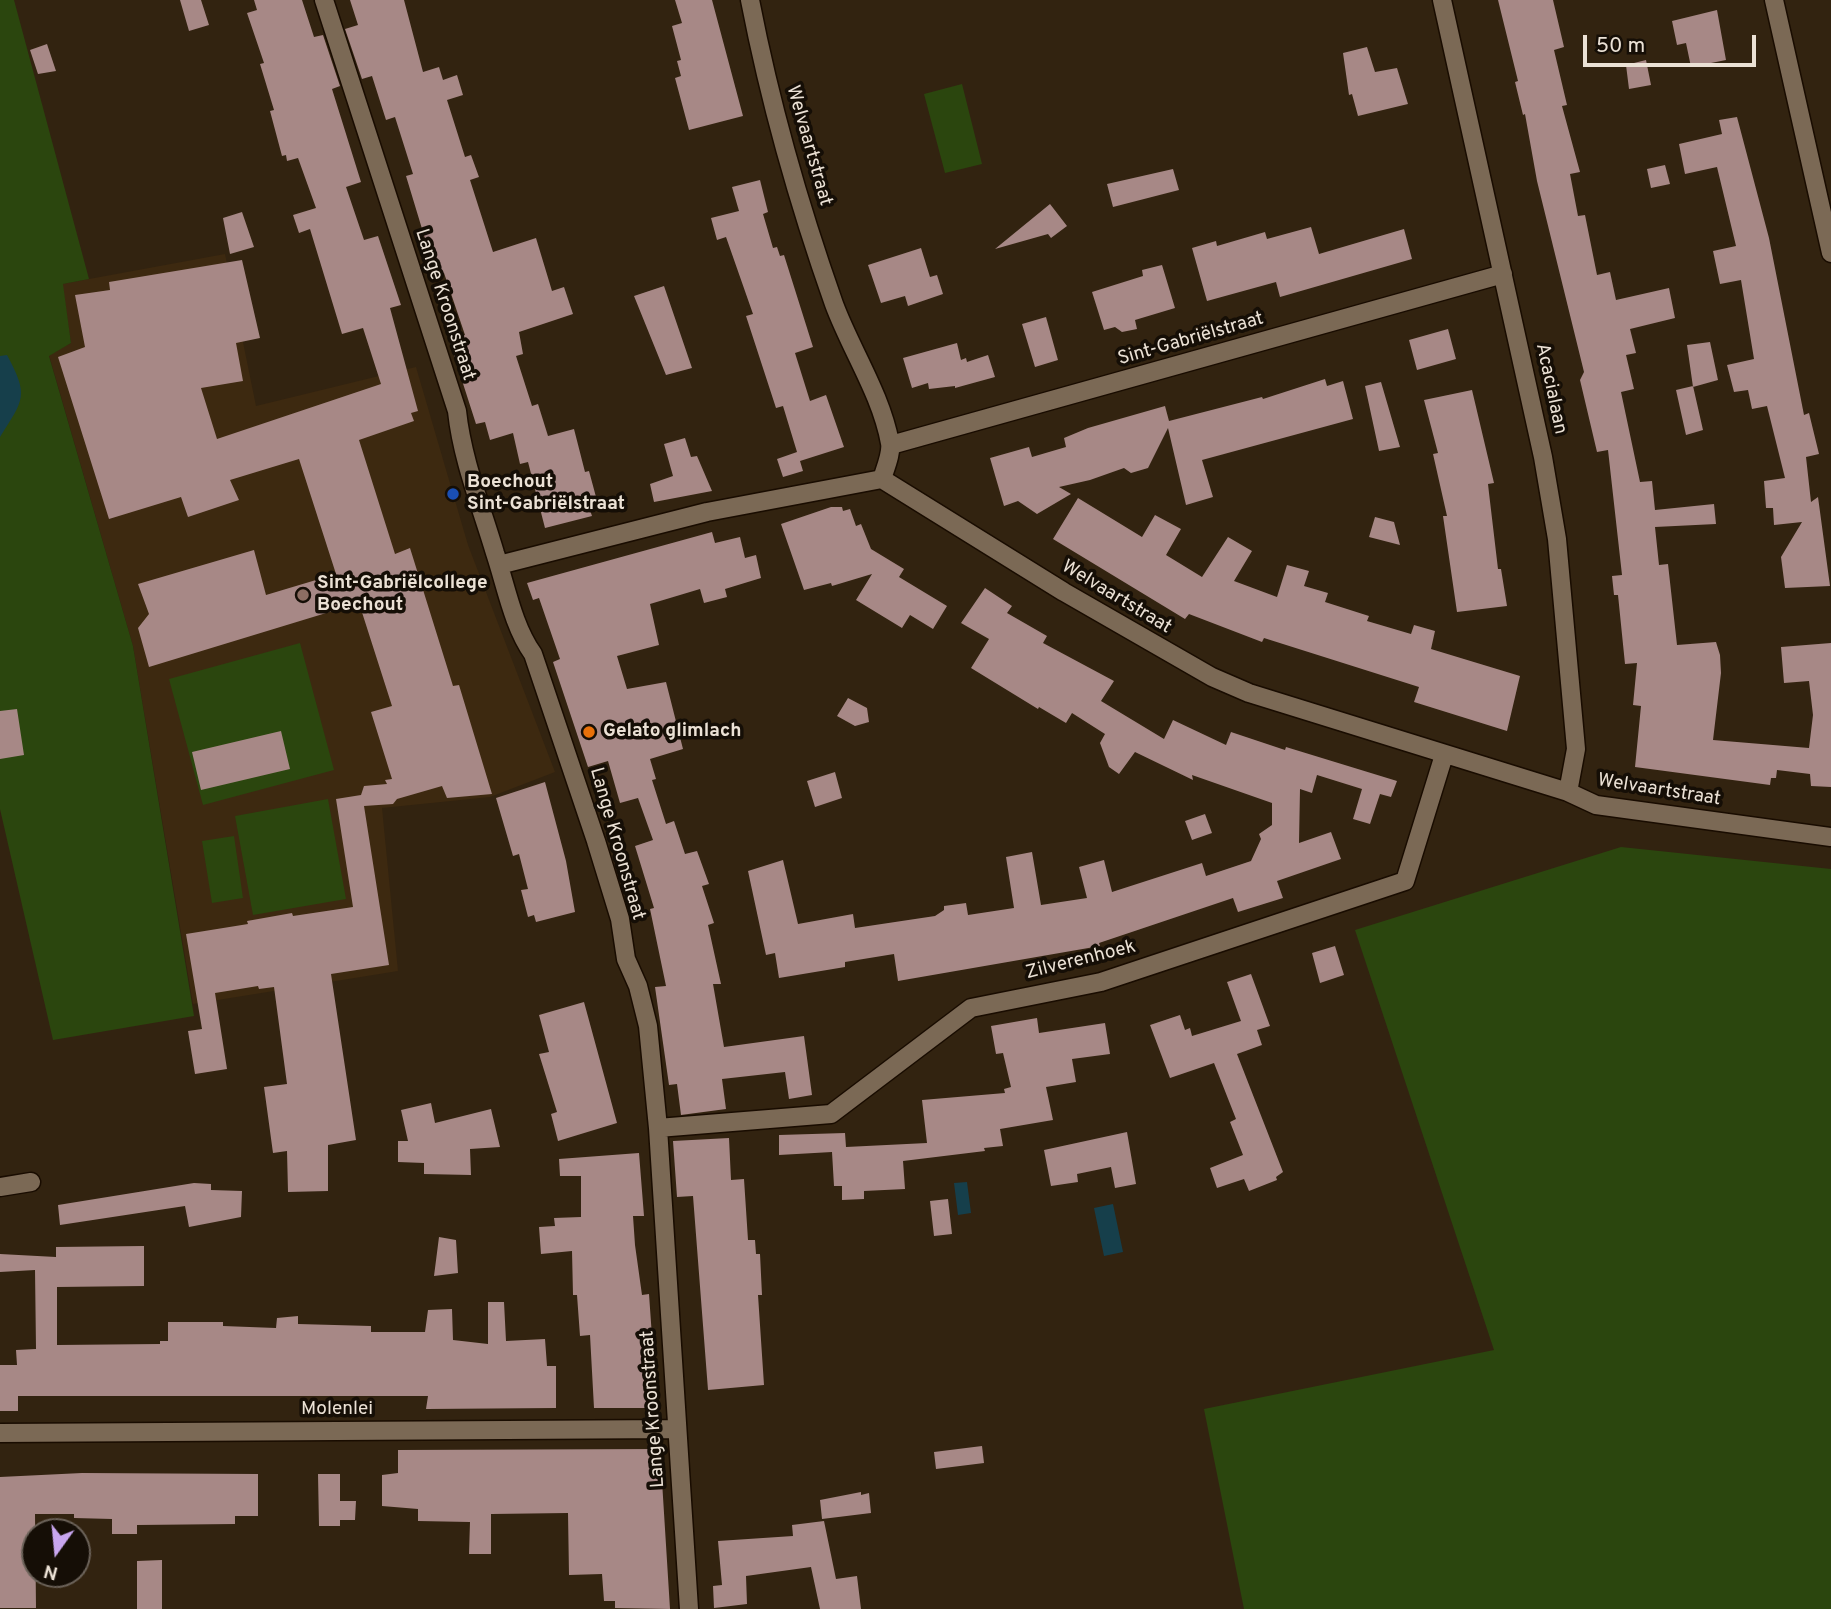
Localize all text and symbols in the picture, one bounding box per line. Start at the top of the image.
scale bar [1586,21,1759,65]
text: 50 m [1596,33,1645,60]
street label: Welvaartstraat [780,83,836,209]
street label: Lange Kroonstraat [409,226,479,384]
street label: Sint-Gabriëlstraat [1115,308,1267,372]
street label: Acacialaan [1529,341,1571,437]
place label: Boechout Sint-Gabriëlstraat [467,472,625,516]
marker: Boechout Sint-Gabriëlstraat [445,486,461,502]
street label: Welvaartstraat [1057,556,1175,640]
place label: Sint-Gabriëlcollege Boechout [317,573,487,617]
marker: Sint-Gabriëlcollege Boechout [295,587,311,603]
place label: Gelato glimlach [603,721,741,743]
marker: Gelato glimlach [581,724,597,740]
street label: Lange Kroonstraat [583,765,649,923]
street label: Welvaartstraat [1596,770,1722,812]
street label: Zilverenhoek [1024,936,1138,986]
street label: Lange Kroonstraat [637,1329,671,1489]
street label: Molenlei [301,1399,373,1421]
north arrow [21,1518,91,1588]
text: N [41,1558,61,1585]

